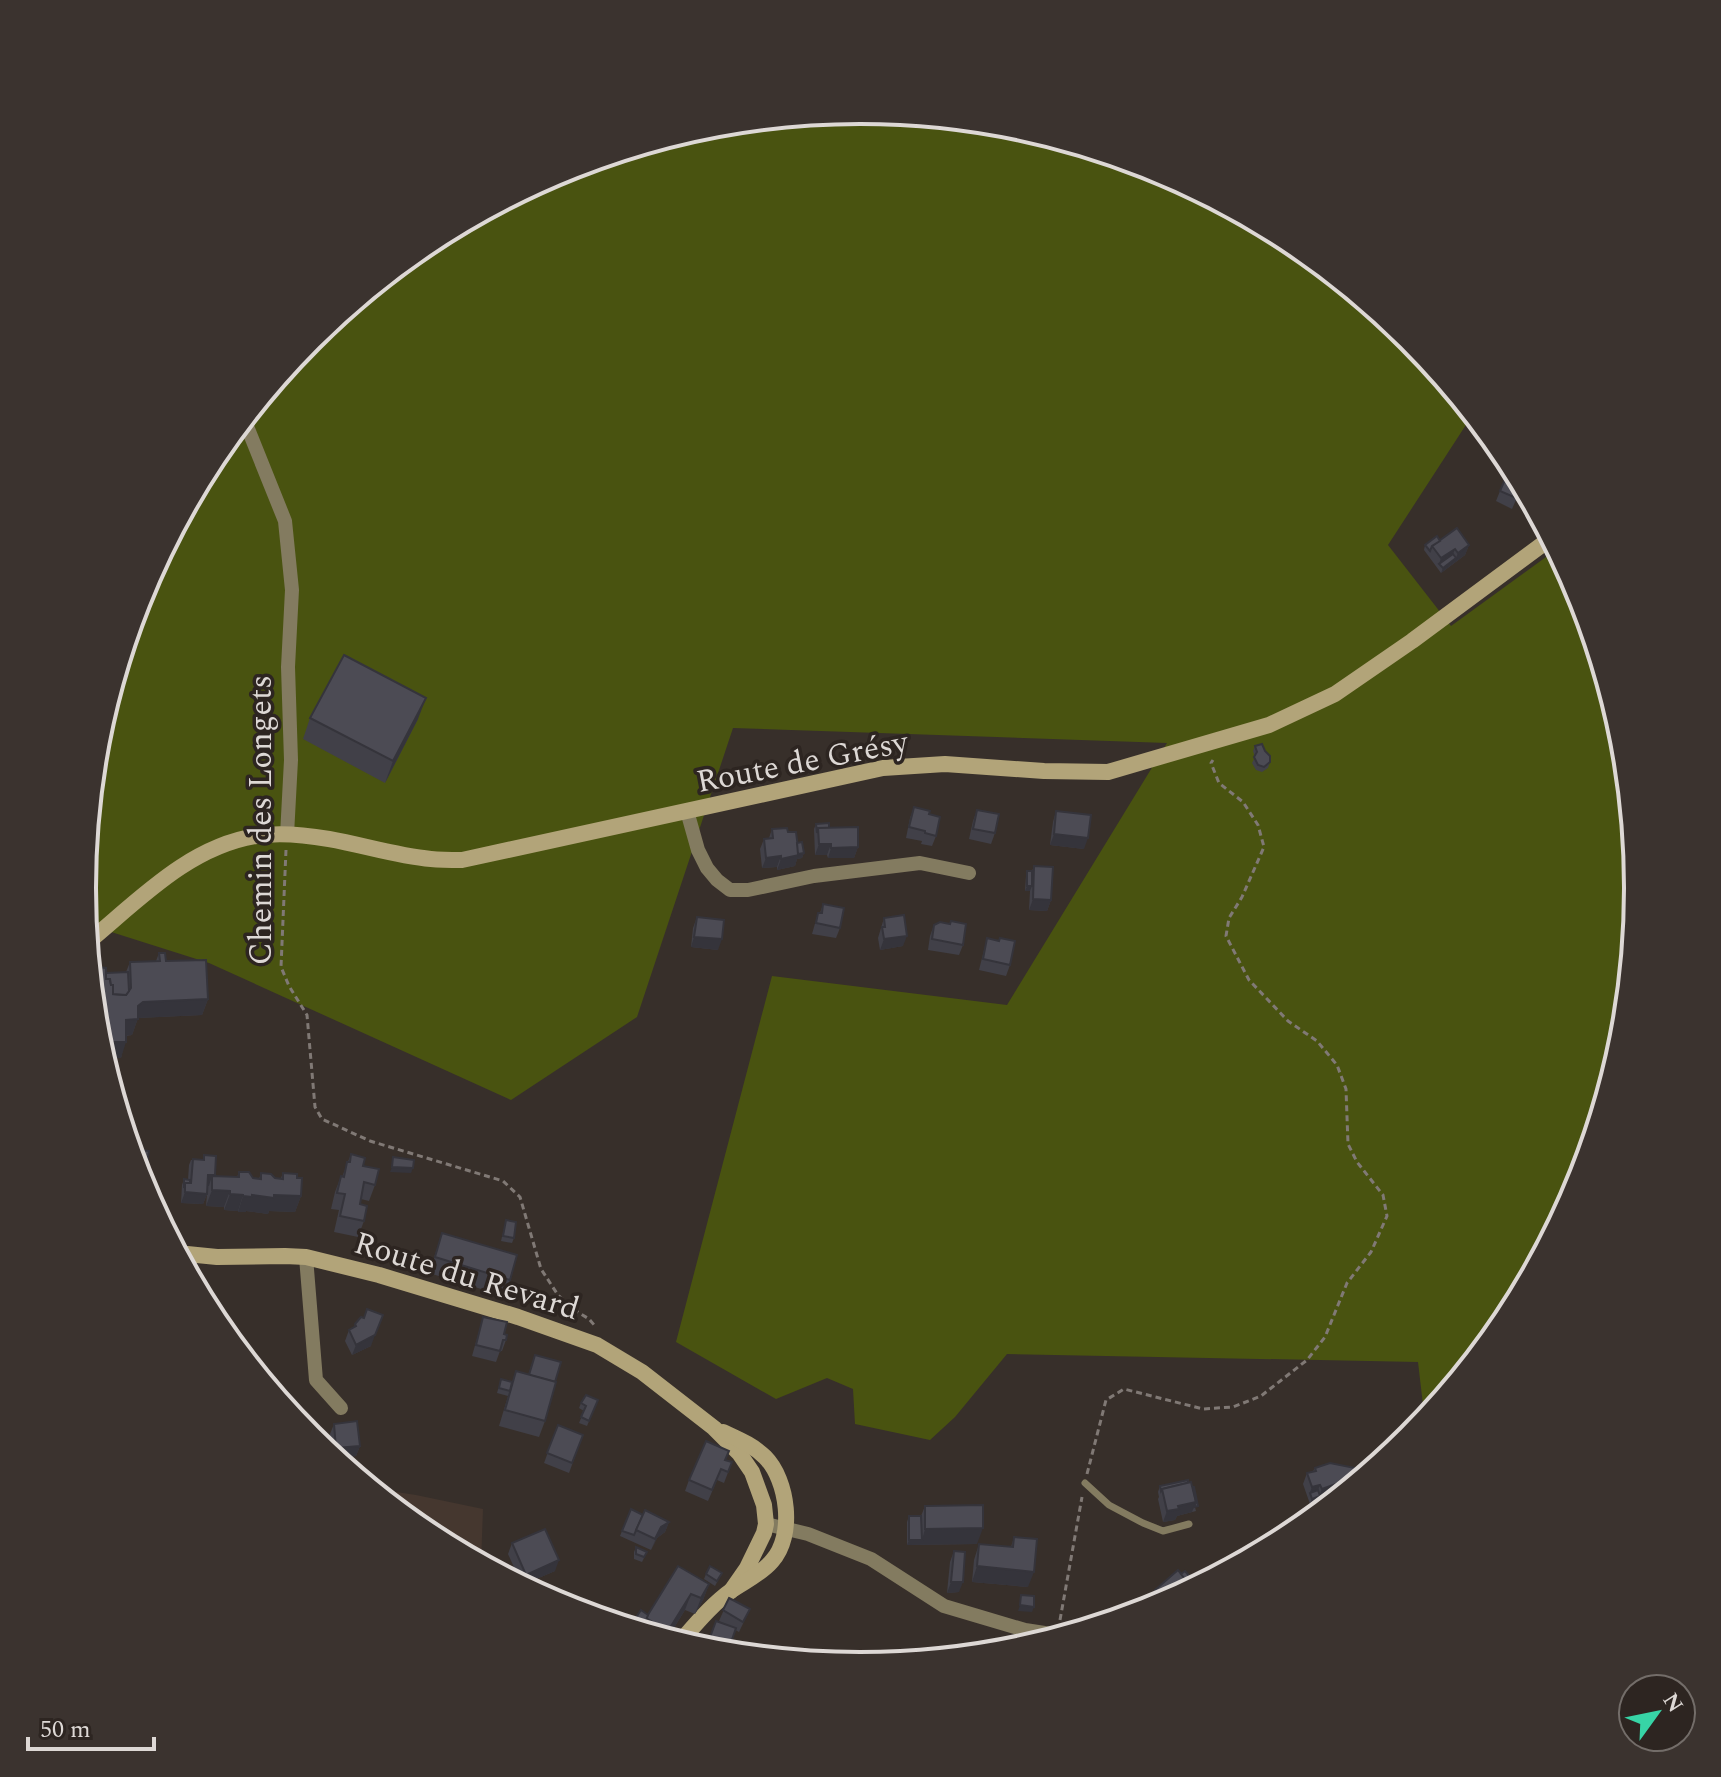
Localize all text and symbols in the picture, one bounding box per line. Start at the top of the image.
street label: Chemin des Longets [237,675,286,965]
street label: Route de Grésy [692,718,914,807]
street label: Route du Revard [348,1219,585,1334]
north arrow [1617,1673,1697,1753]
text: N [1654,1686,1691,1719]
scale bar [28,1701,154,1751]
text: 50 m [40,1712,91,1748]

